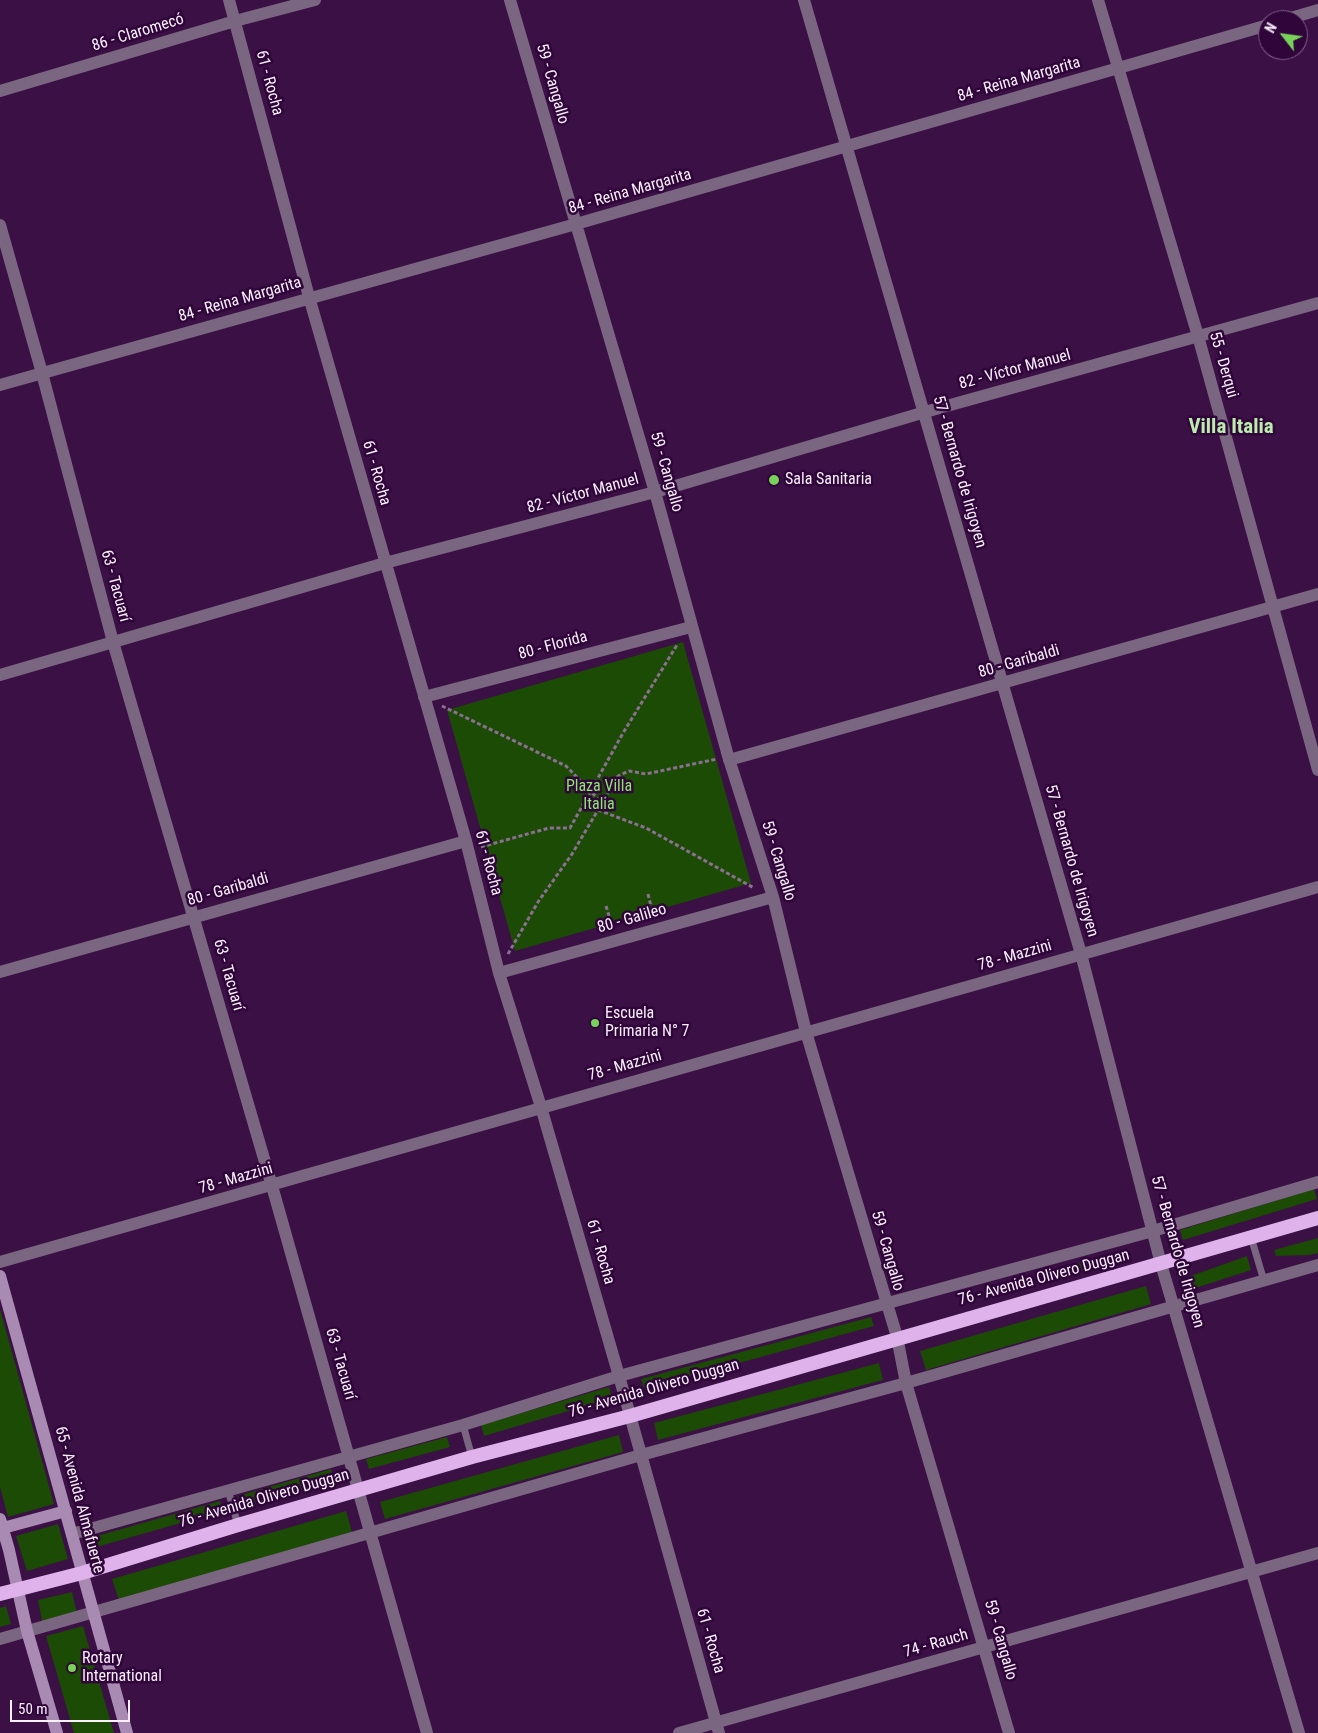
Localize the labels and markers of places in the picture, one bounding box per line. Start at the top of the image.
place label: Sala Sanitaria [785,470,872,490]
marker: Sala Sanitaria [767,473,781,487]
place label: Escuela Primaria N° 7 [605,1004,689,1042]
marker: Escuela Primaria N° 7 [589,1017,601,1029]
place label: Rotary International [82,1649,162,1687]
marker: Rotary International [66,1662,78,1674]

